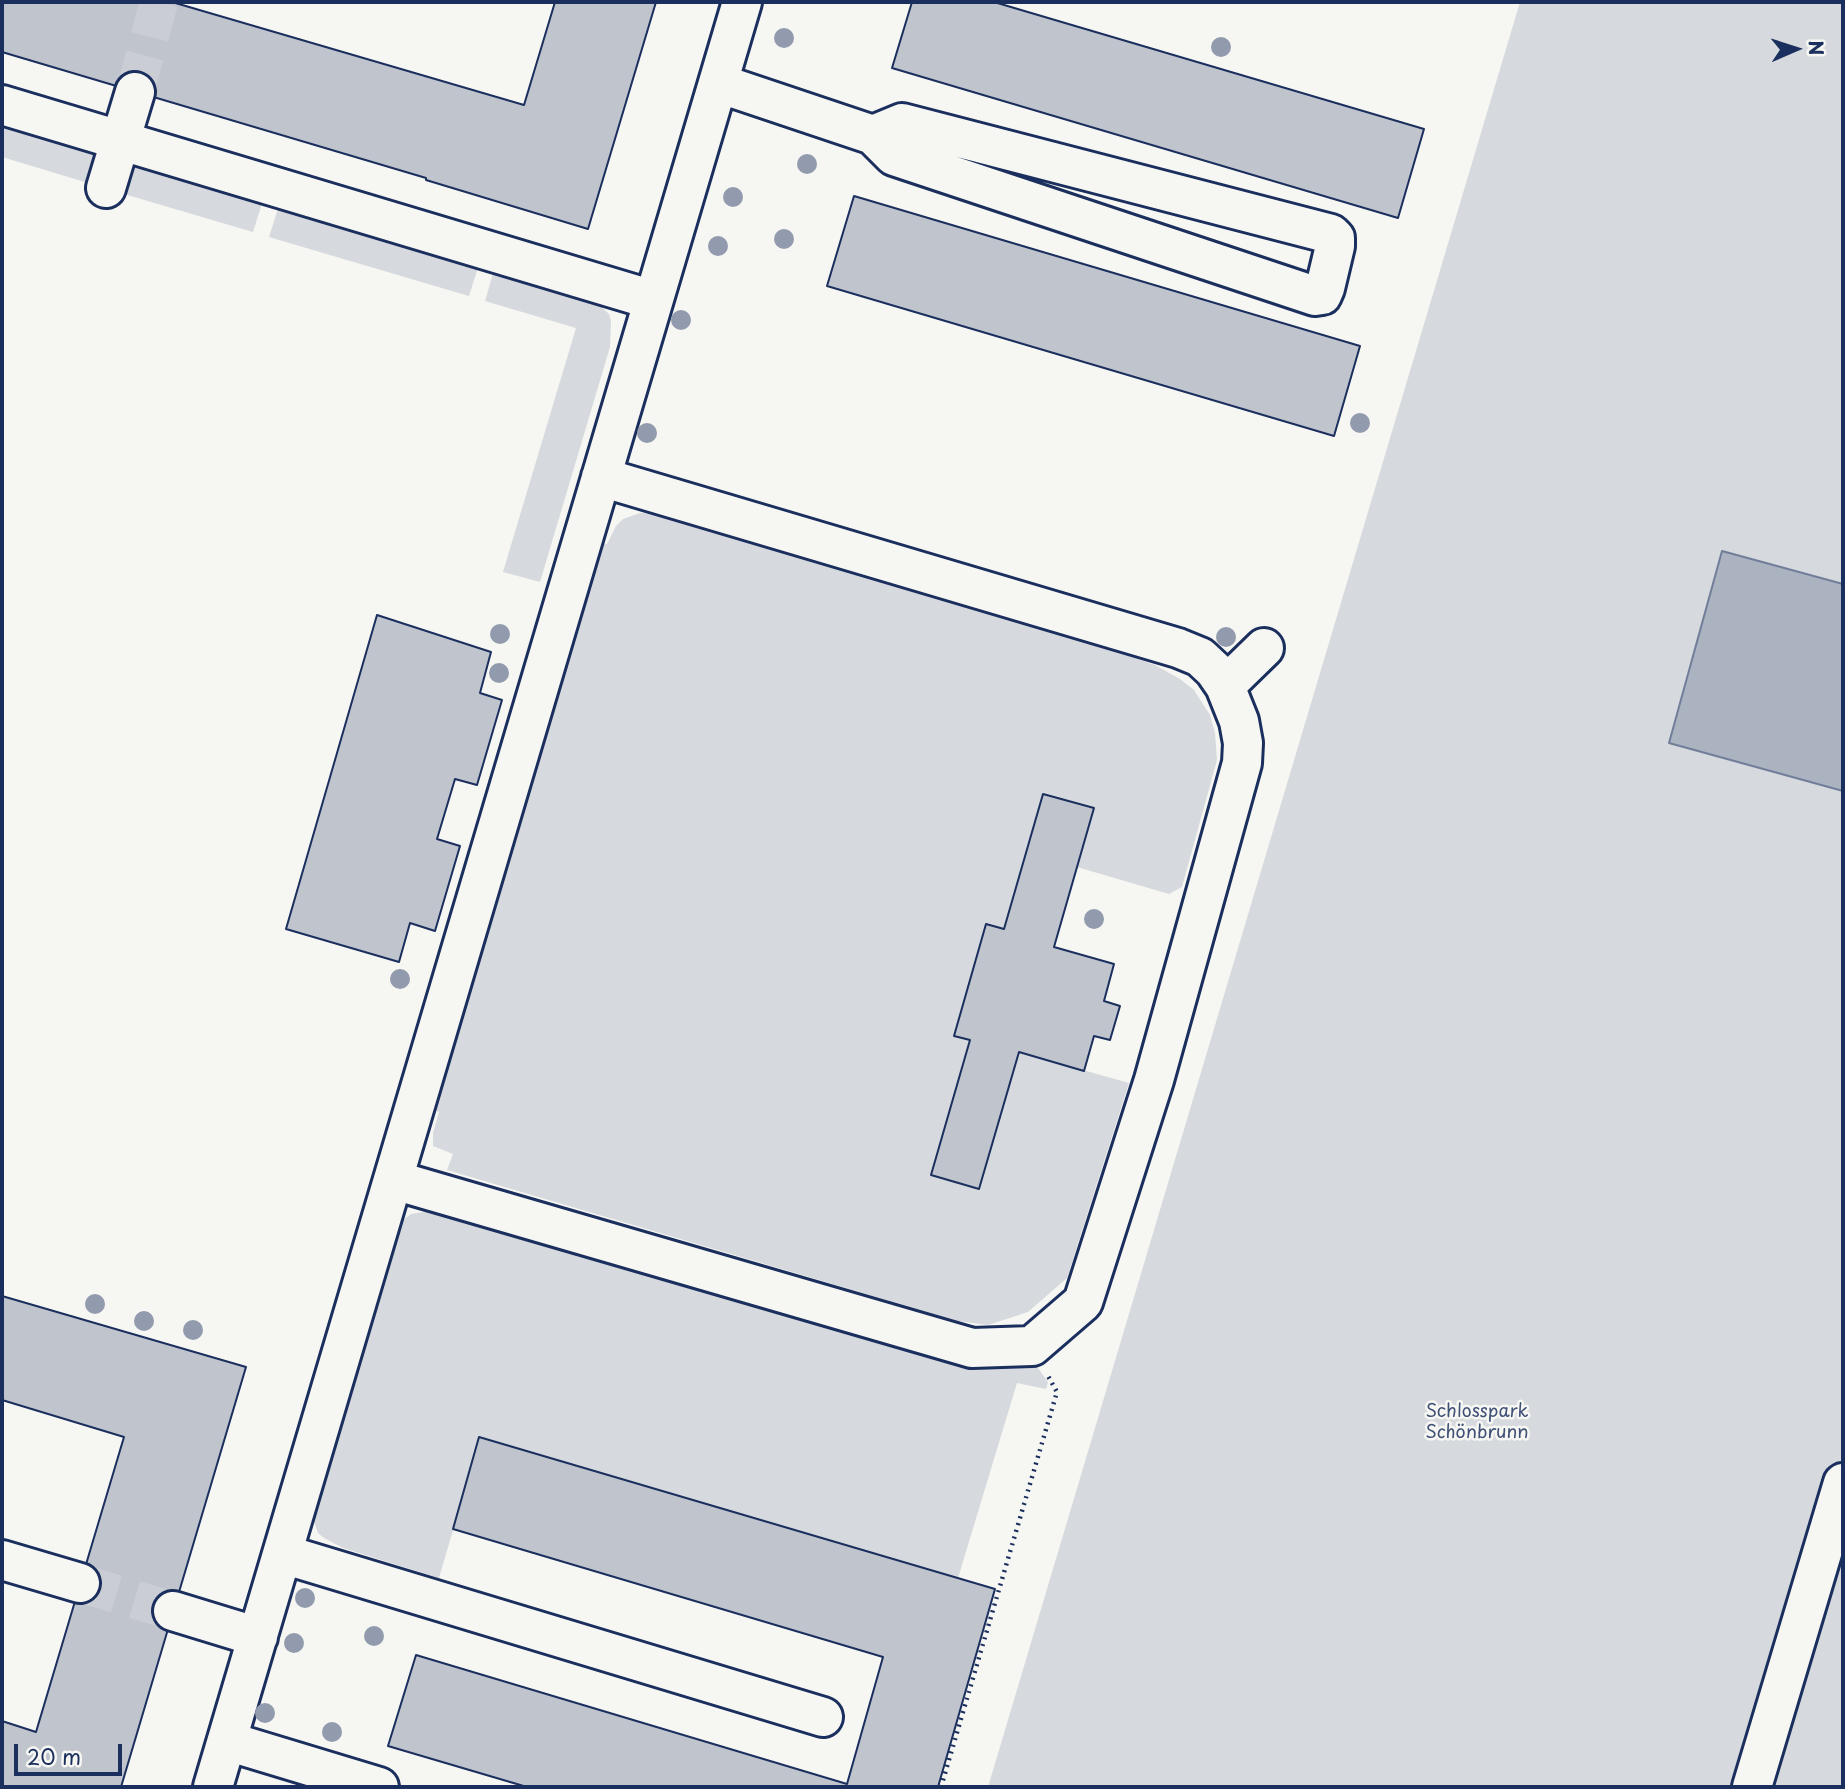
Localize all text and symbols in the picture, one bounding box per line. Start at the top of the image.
north arrow [1761,14,1831,84]
text: N [1803,40,1831,56]
park label: Schlosspark Schönbrunn [1425,1401,1529,1444]
scale bar [18,1730,126,1774]
text: 20 m [27,1740,81,1772]

